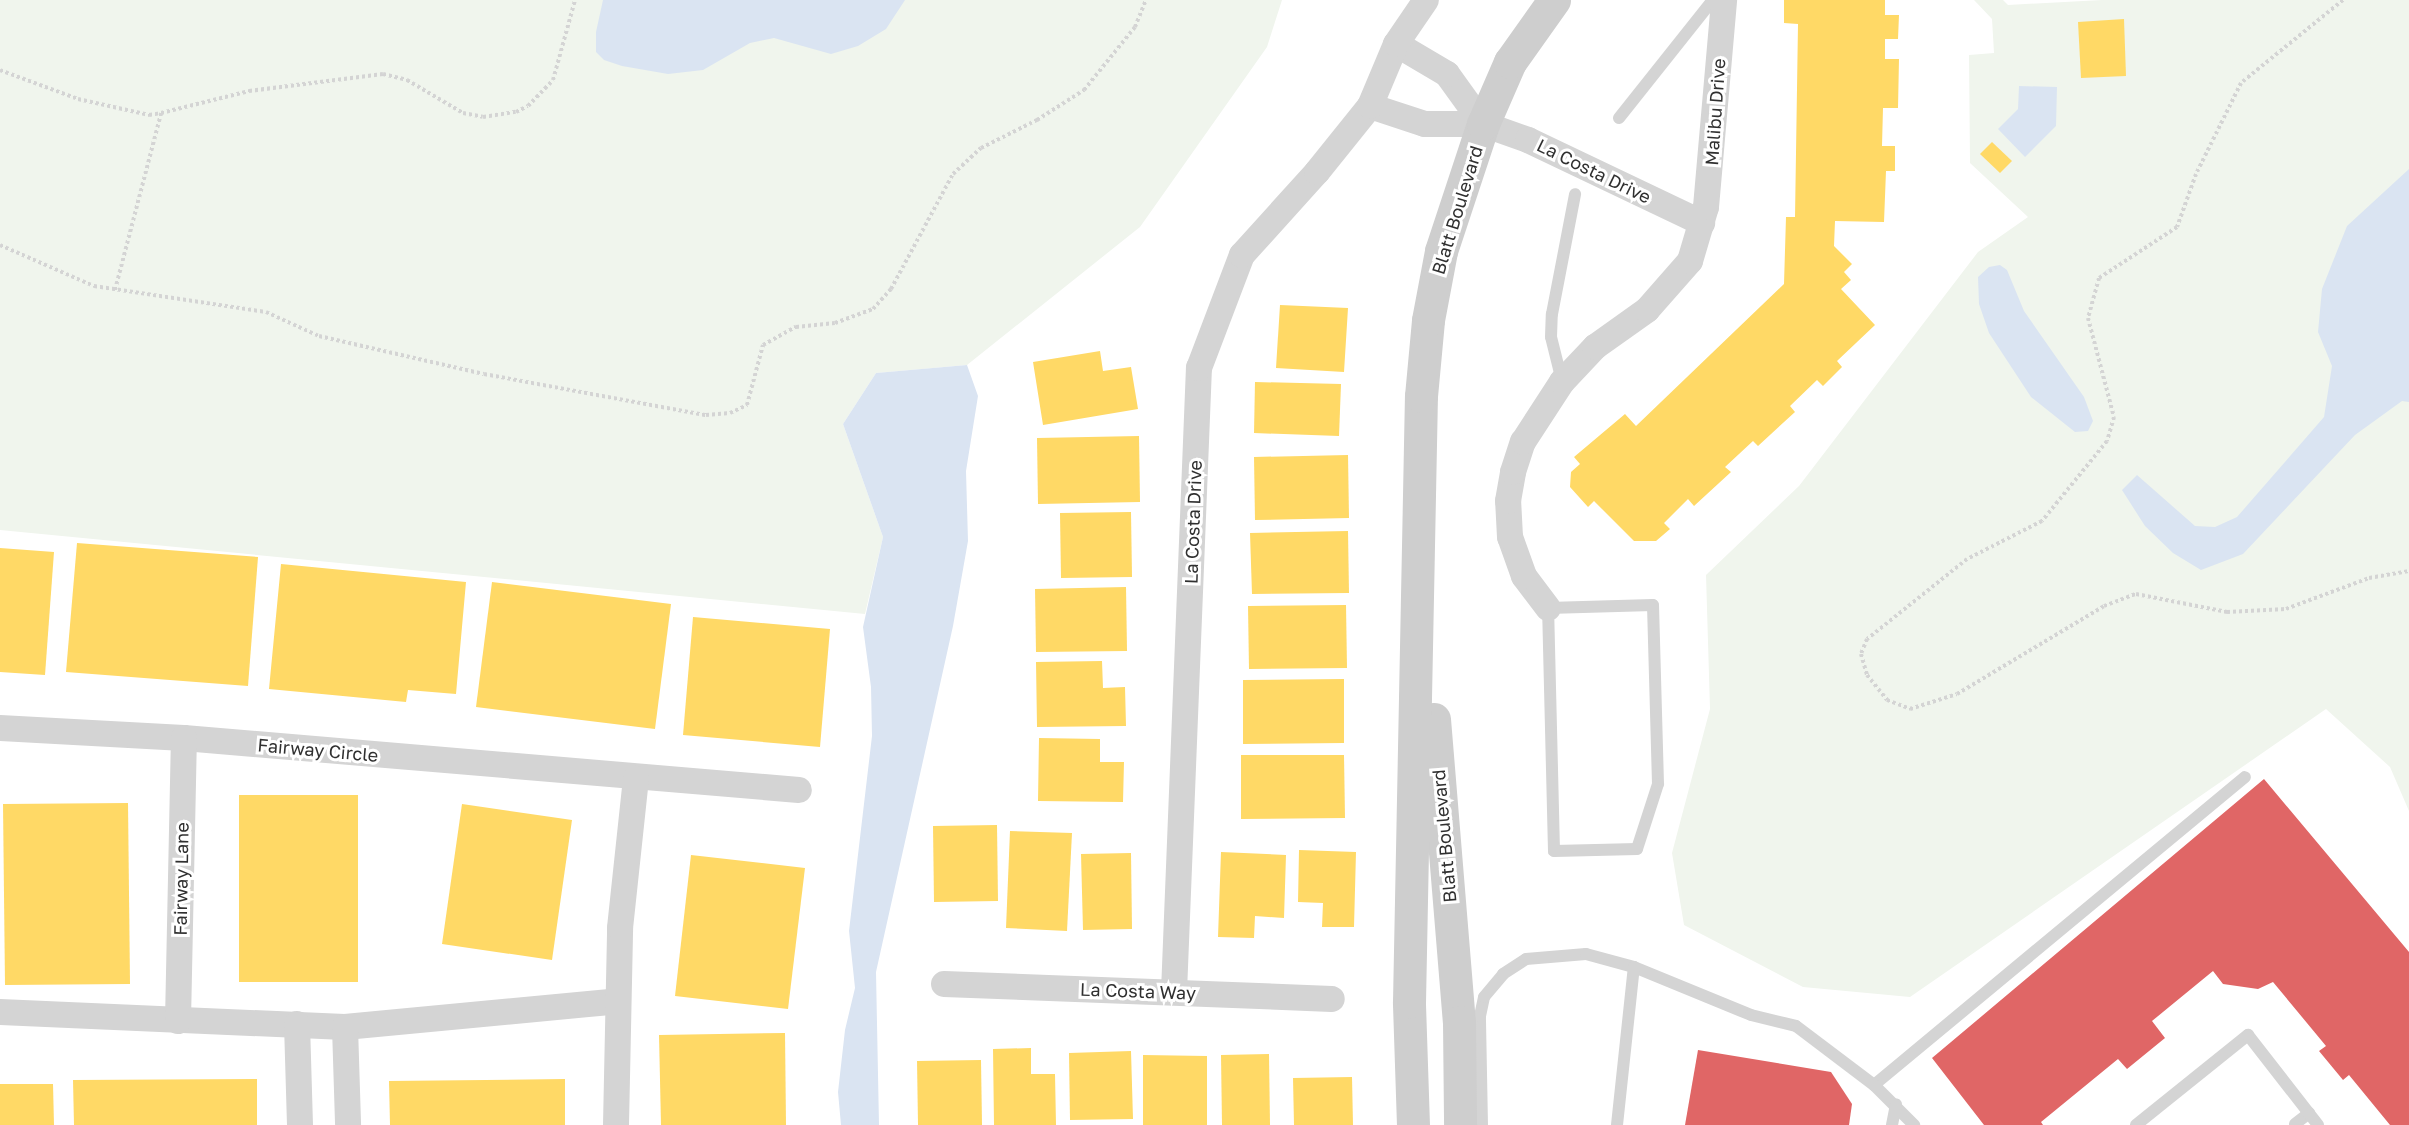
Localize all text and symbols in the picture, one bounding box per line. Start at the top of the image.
street label: Malibu Drive [1700,58,1730,166]
street label: La Costa Drive [1533,134,1655,208]
street label: Blatt Boulevard [1427,143,1487,277]
street label: La Costa Drive [1180,460,1206,584]
street label: Fairway Circle [257,734,379,766]
street label: Blatt Boulevard [1427,769,1461,903]
street label: Fairway Lane [169,822,193,936]
street label: La Costa Way [1080,978,1196,1004]

